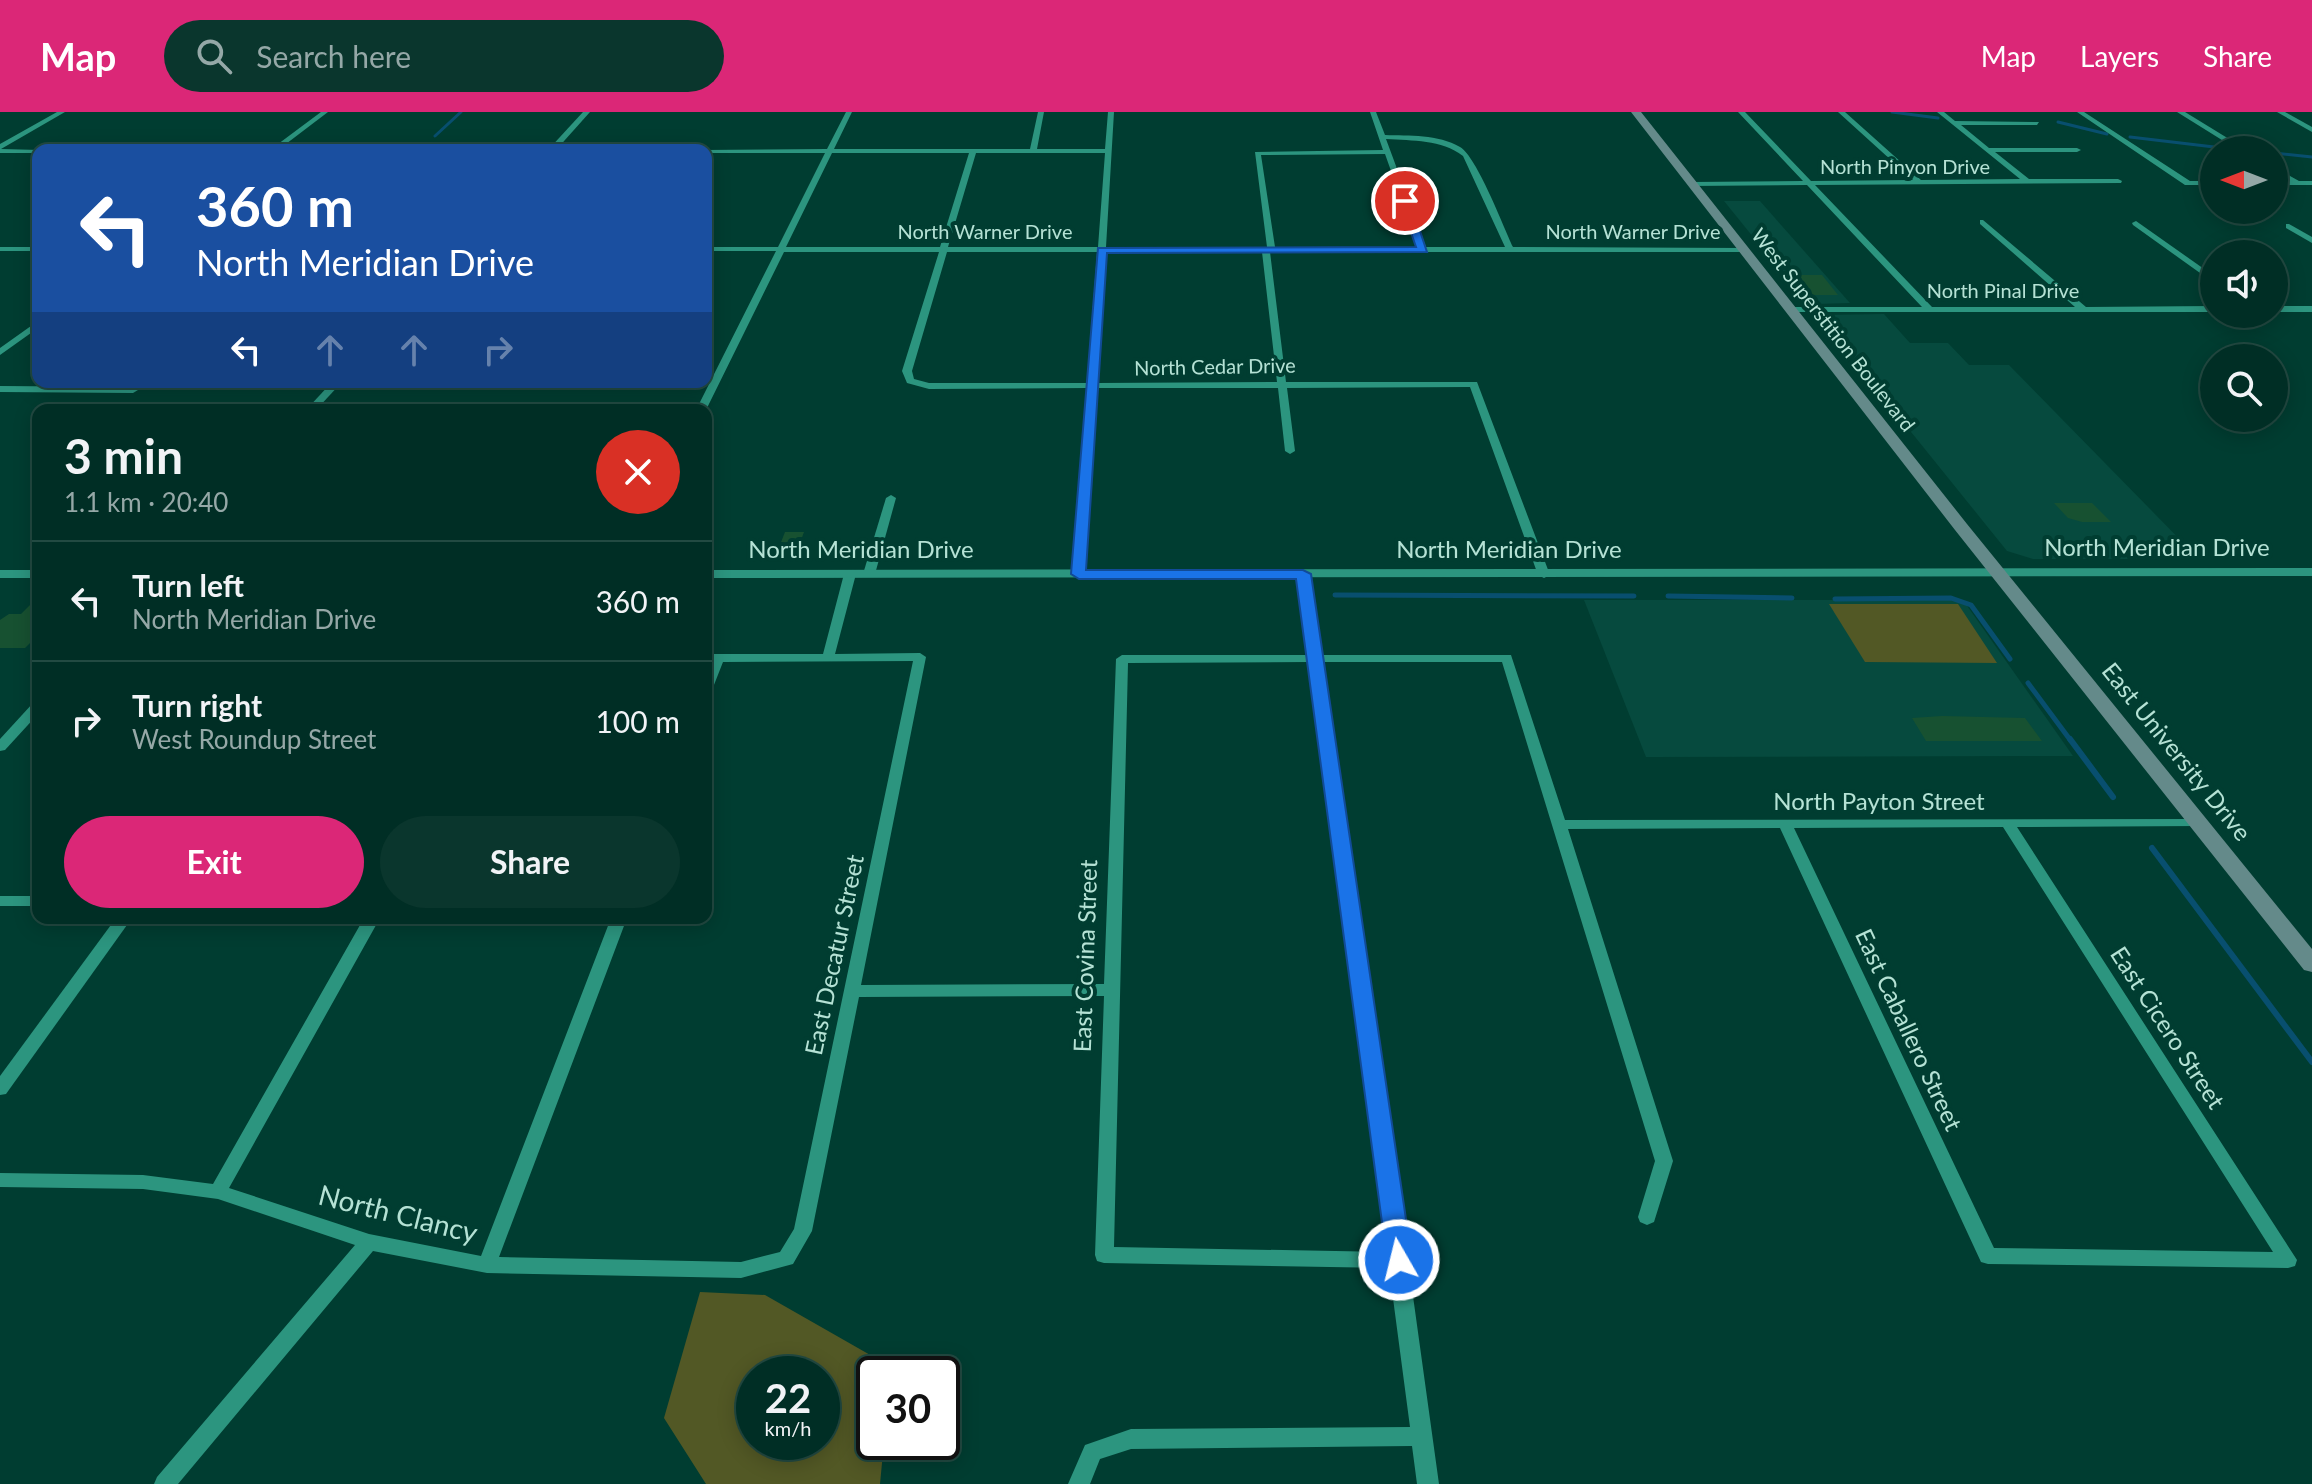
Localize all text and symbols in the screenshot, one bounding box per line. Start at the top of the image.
search box [164,20,724,92]
text: Map [40,33,116,79]
icon: search [192,34,236,78]
text: Search here [256,38,411,74]
text: Map [1981,39,2036,73]
text: Layers [2080,39,2159,73]
text: Share [2203,39,2272,73]
north arrow [2200,136,2288,224]
map controls [2200,136,2288,432]
street label: North Pinyon Drive [1820,154,1990,178]
pin [1371,167,1439,235]
text: 360 m [196,172,354,239]
icon: left [64,176,168,280]
icon: arrive [1383,179,1427,223]
street label: North Warner Drive [898,219,1072,243]
street label: North Warner Drive [1546,219,1720,243]
street label: West Superstition Boulevard [1747,223,1921,436]
text: North Meridian Drive [196,240,534,284]
button: sound [2200,240,2288,328]
street label: North Pinal Drive [1927,278,2079,302]
icon: left [224,328,268,372]
icon: ahead [308,328,352,372]
icon: ahead [392,328,436,372]
icon: right [476,328,520,372]
button: search [2200,344,2288,432]
street label: North Cedar Drive [1134,353,1296,379]
text: 3 min [64,427,183,484]
button: close [596,430,680,514]
text: 1.1 km · 20:40 [64,486,228,518]
street label: North Meridian Drive [2044,532,2270,561]
street label: North Meridian Drive [748,534,974,563]
street label: North Meridian Drive [1396,534,1622,563]
text: Turn left [132,567,244,603]
icon: left [64,579,108,623]
text: 360 m [595,583,680,619]
text: North Meridian Drive [132,603,376,635]
street label: East University Drive [2097,656,2258,846]
text: Turn right [132,687,262,723]
icon: right [64,699,108,743]
text: 100 m [595,703,680,739]
text: West Roundup Street [132,723,376,755]
street label: North Payton Street [1773,786,1985,815]
button: Exit [64,816,364,908]
button: Share [380,816,680,908]
street label: East Decatur Street [798,851,869,1058]
street label: East Covina Street [1067,859,1102,1053]
street label: East Caballero Street [1850,924,1969,1135]
street label: East Cicero Street [2105,941,2232,1114]
street label: North Clancy [315,1177,482,1249]
position arrow [1357,1218,1441,1302]
speed limit sign: 30 [856,1356,960,1460]
text: 22 [765,1374,811,1422]
text: km/h [765,1416,811,1440]

